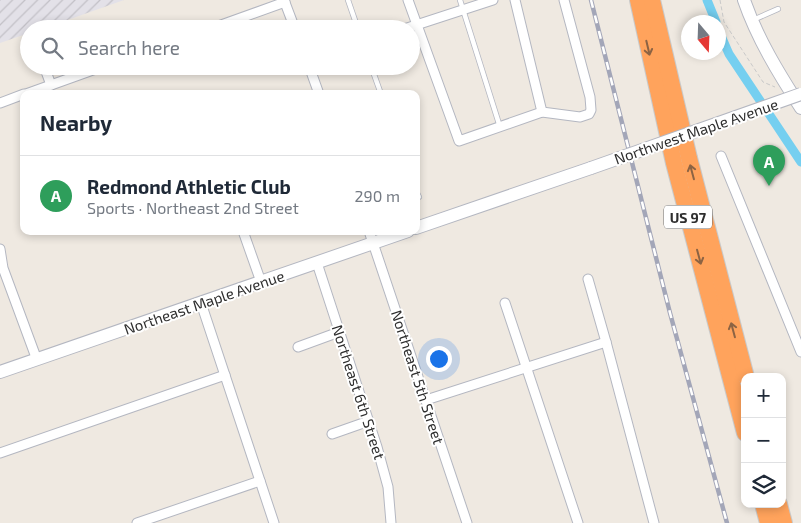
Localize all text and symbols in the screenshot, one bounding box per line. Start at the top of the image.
north arrow [681,15,726,60]
search box [20,20,420,75]
icon: search [38,34,66,62]
text: Search here [78,36,180,59]
one-way arrow [644,39,653,55]
street label: Northwest Maple Avenue [611,94,781,168]
text: Nearby [40,110,112,135]
pin: A [753,145,785,186]
one-way arrow [687,165,696,181]
text: Redmond Athletic Club [87,175,291,198]
text: A [51,186,61,205]
text: 290 m [355,186,400,205]
text: Sports · Northeast 2nd Street [87,198,299,217]
road number: US 97 [664,206,712,228]
one-way arrow [694,248,704,264]
street label: Northeast Maple Avenue [121,266,287,338]
street label: Northeast 5th Street [388,308,448,447]
street label: Northeast 6th Street [329,322,389,462]
one-way arrow [728,322,737,338]
your location [426,346,452,372]
map controls [741,373,786,508]
button: + [741,373,786,418]
button: − [741,418,786,463]
button: layers [741,463,786,508]

